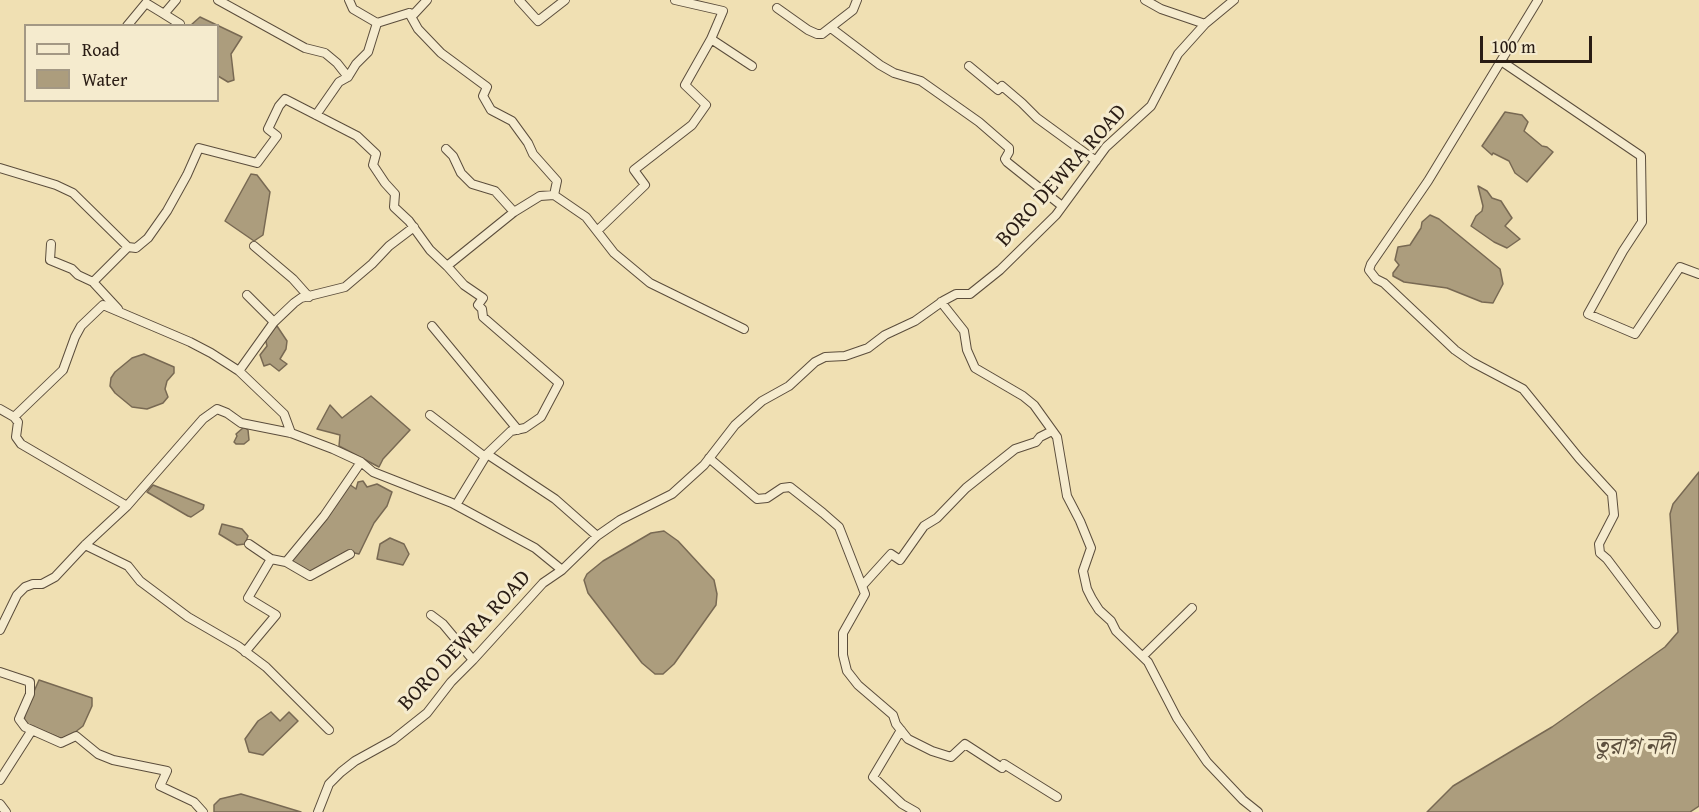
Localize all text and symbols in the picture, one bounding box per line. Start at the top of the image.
legend [24,24,219,102]
scale bar [1483,24,1596,62]
text: 100 m [1491,33,1536,60]
text: Road [82,36,120,63]
text: Water [82,66,127,93]
street label: BORO DEWRA ROAD [991,99,1133,253]
street label: BORO DEWRA ROAD [393,565,537,717]
water label: তুরাগ নদী [1594,734,1674,762]

